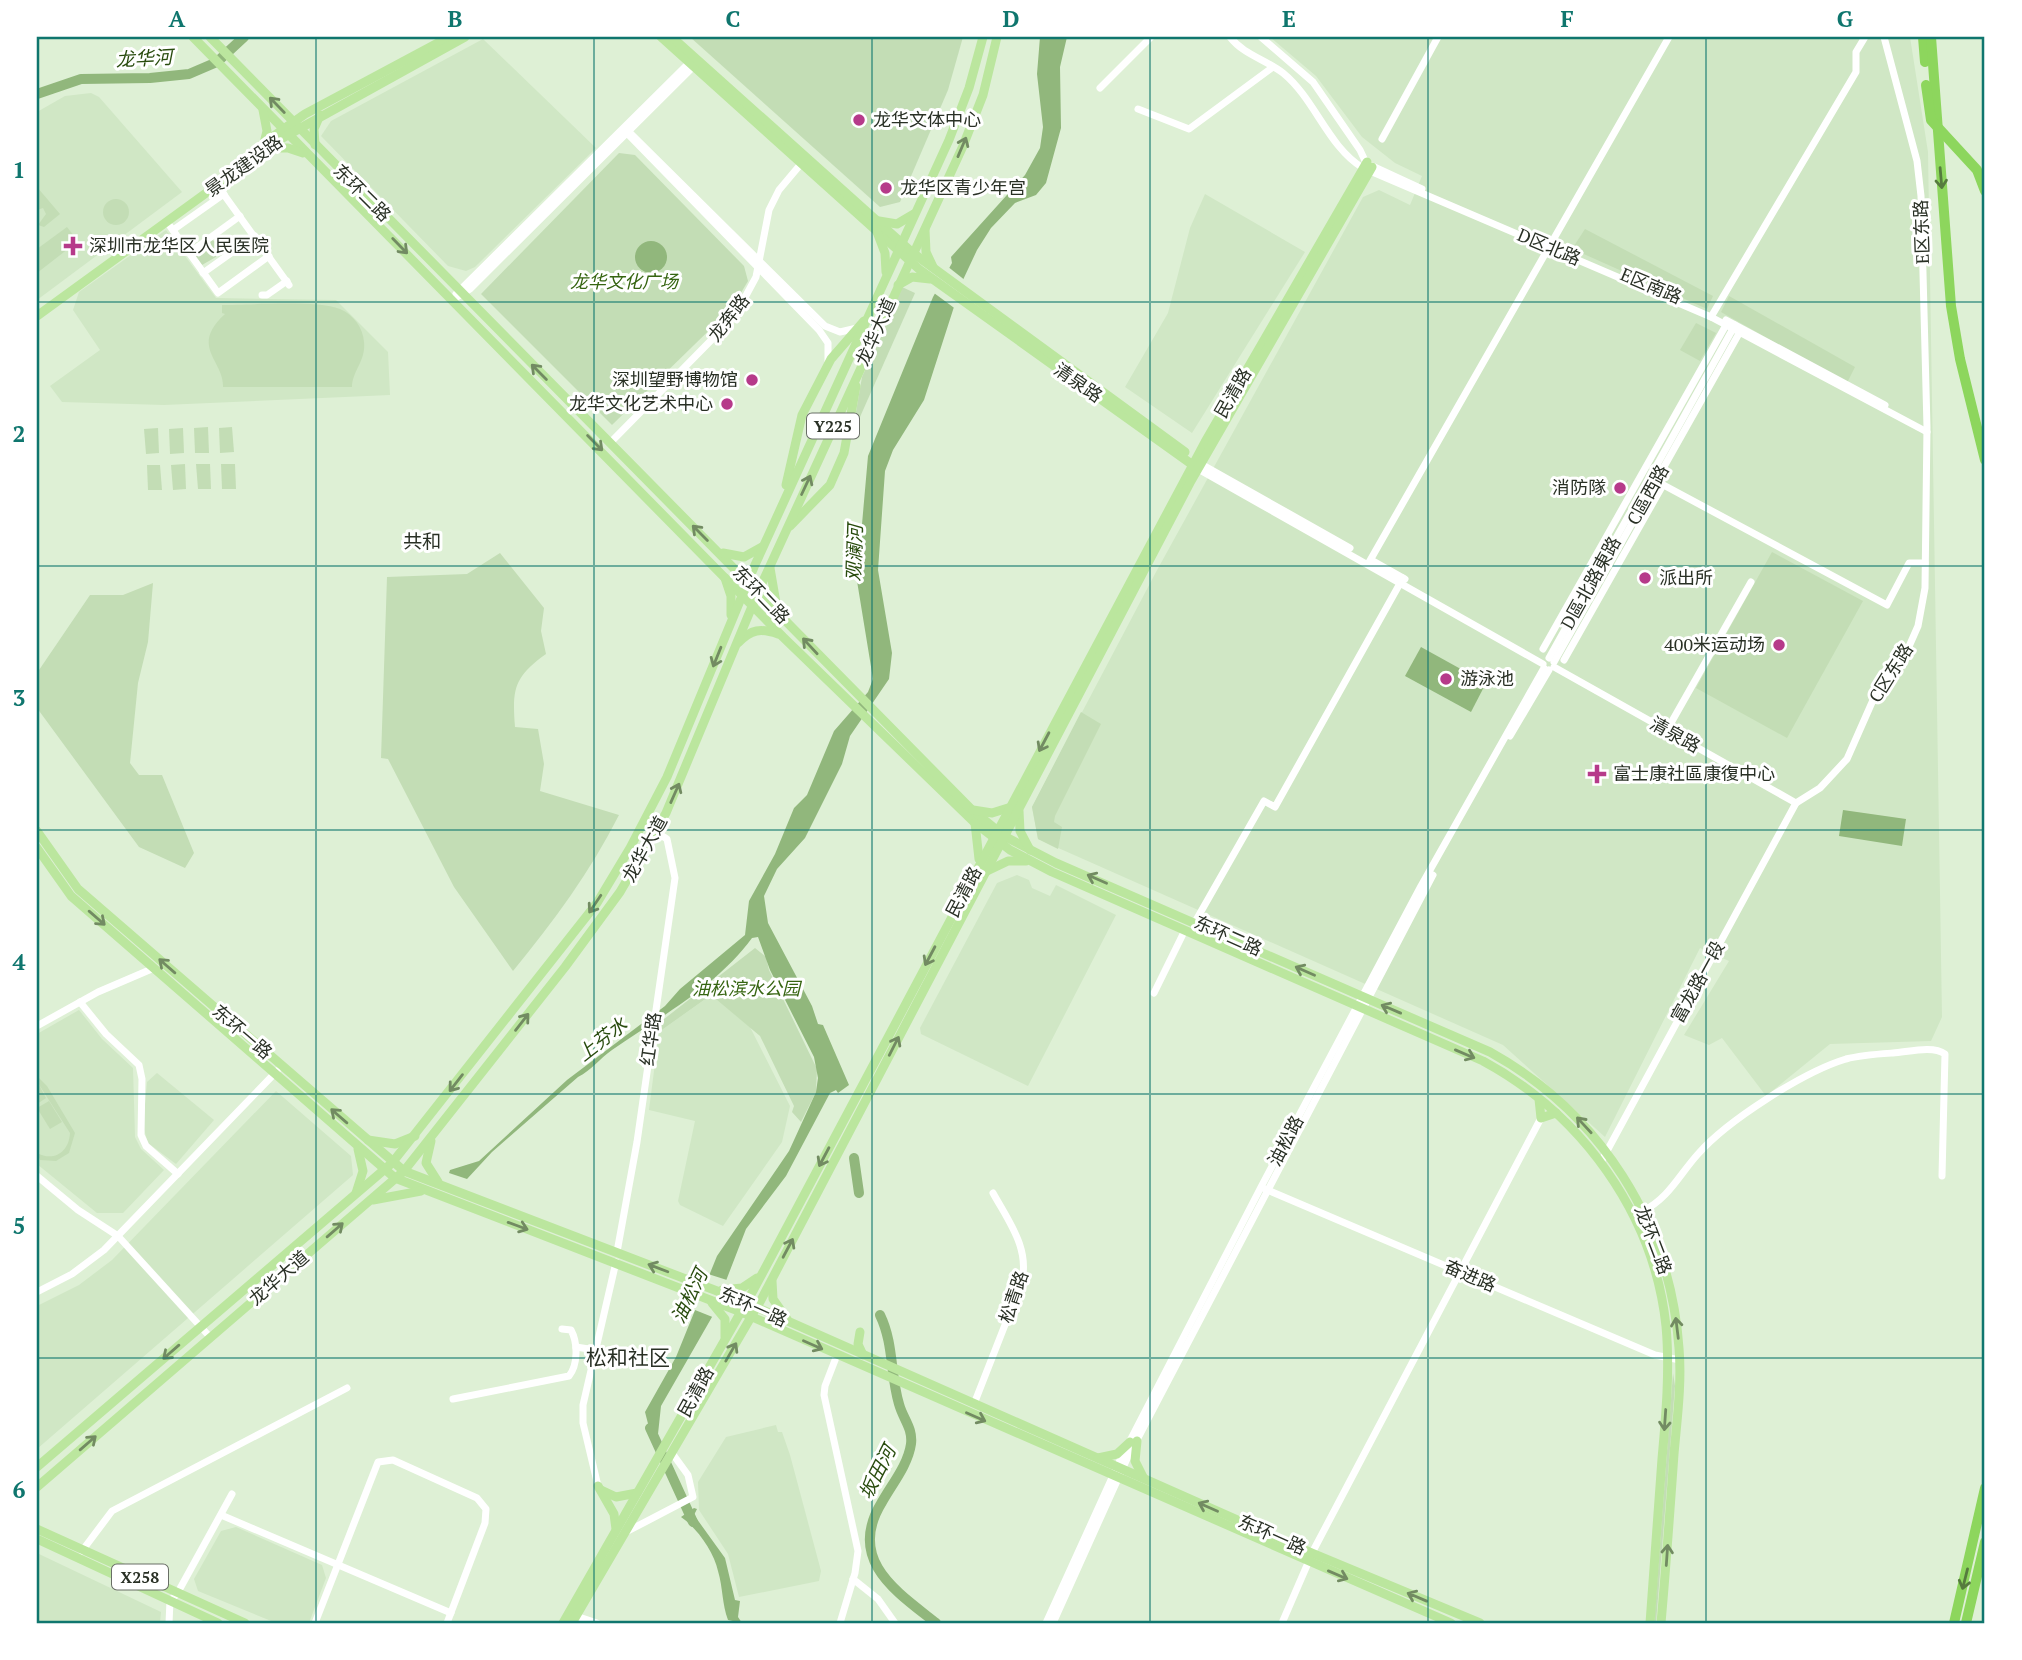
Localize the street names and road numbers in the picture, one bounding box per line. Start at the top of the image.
street label: 景龙建设路 [200,129,287,201]
street label: 东环二路 [329,158,397,226]
street label: E区东路 [1908,199,1934,265]
street label: D区北路 [1514,222,1585,270]
street label: E区南路 [1617,261,1686,309]
street label: 龙奔路 [702,289,754,346]
street label: 龙华大道 [849,294,901,369]
street label: 清泉路 [1050,357,1108,407]
street label: 民清路 [1208,363,1256,422]
road number: Y225 [807,414,859,438]
street label: C區西路 [1621,460,1674,529]
street label: D區北路東路 [1555,532,1626,633]
street label: 东环二路 [728,560,795,629]
street label: C区东路 [1863,638,1918,707]
street label: 清泉路 [1646,711,1705,758]
street label: 龙华大道 [616,811,672,886]
street label: 民清路 [940,862,986,921]
street label: 东环二路 [1191,909,1266,961]
street label: 富龙路一段 [1665,936,1729,1027]
street label: 东环一路 [208,999,278,1064]
street label: 红华路 [634,1010,666,1067]
street label: 油松路 [1262,1111,1308,1170]
street label: 龙环二路 [1630,1202,1678,1278]
street label: 龙华大道 [243,1245,313,1310]
street label: 奋进路 [1441,1253,1500,1297]
street label: 松青路 [993,1267,1033,1326]
street label: 东环一路 [716,1280,791,1332]
street label: 民清路 [672,1362,719,1421]
street label: 东环一路 [1235,1508,1310,1560]
road number: X258 [112,1564,168,1590]

